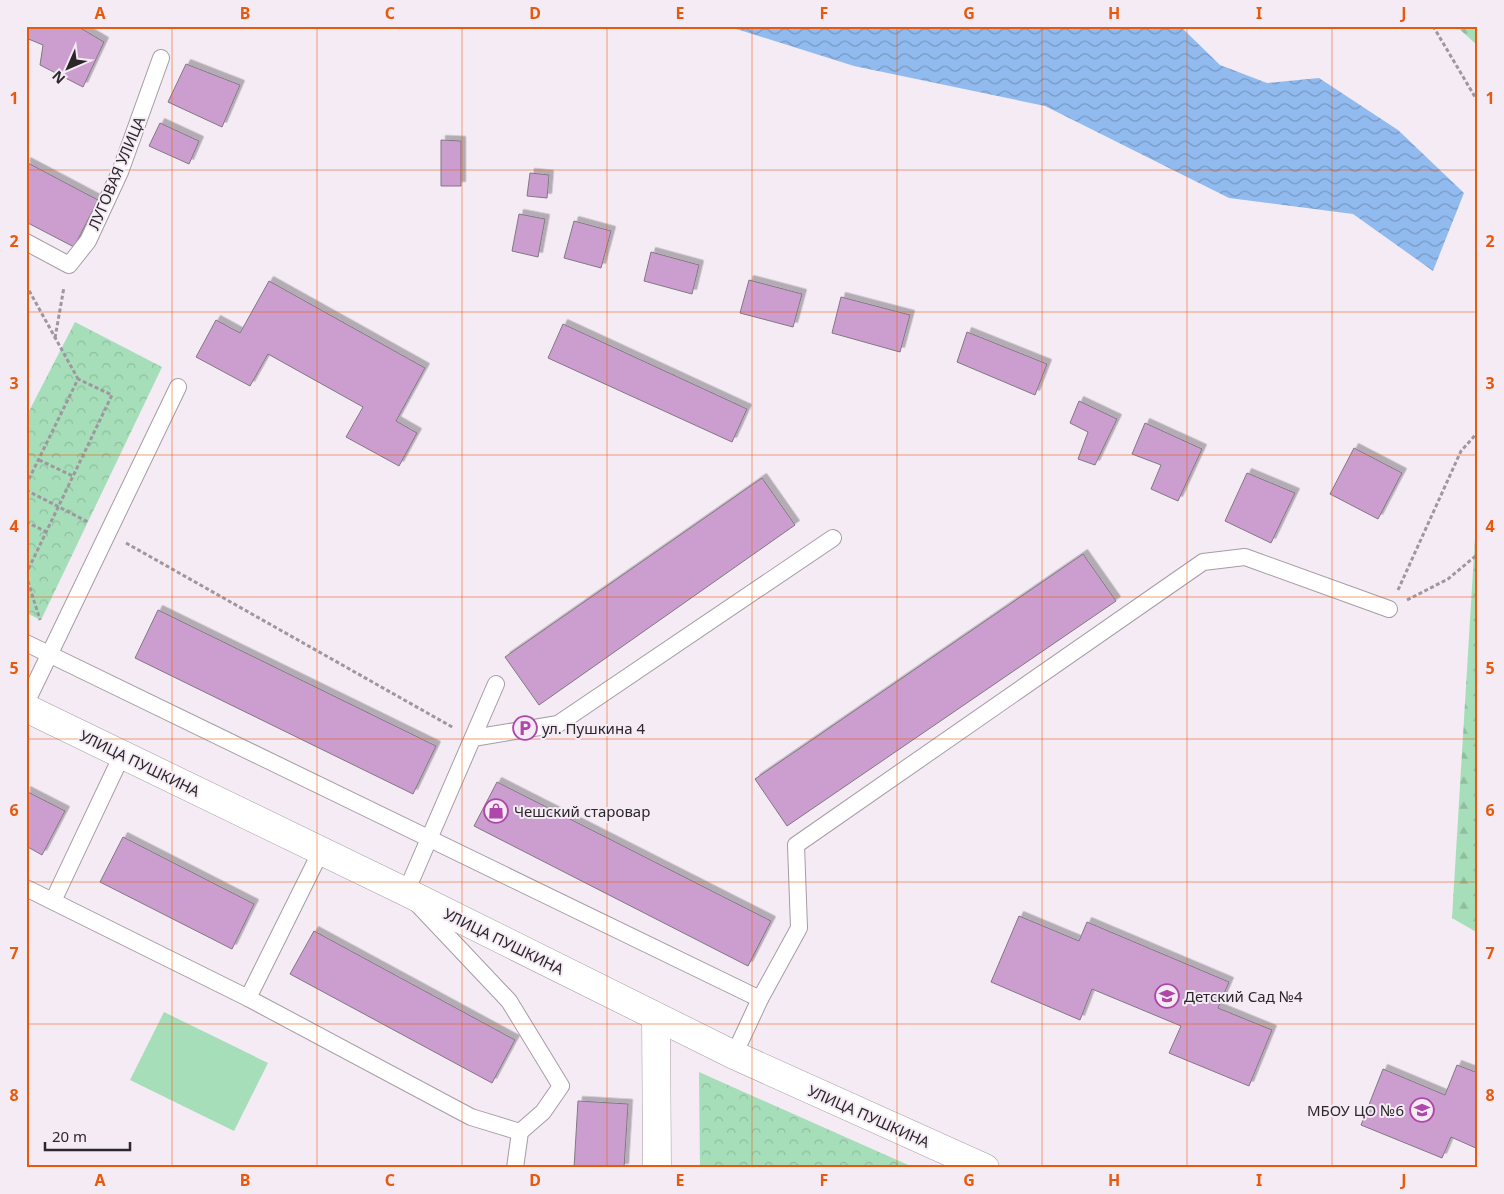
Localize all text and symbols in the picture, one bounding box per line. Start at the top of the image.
text: A [94,2,106,24]
text: B [240,2,250,24]
text: C [385,2,395,24]
text: D [529,2,541,24]
text: E [676,2,685,24]
text: F [820,2,828,24]
text: G [963,2,975,24]
text: H [1108,2,1120,24]
text: I [1256,2,1262,24]
text: J [1399,2,1407,24]
north arrow [42,42,92,92]
text: N [48,67,69,88]
text: 1 [9,87,19,109]
text: 1 [1485,87,1495,109]
street label: ЛУГОВАЯ УЛИЦА [83,113,149,233]
text: 2 [9,230,19,252]
text: 2 [1485,230,1495,252]
text: 3 [9,372,19,394]
text: 3 [1485,372,1495,394]
text: 4 [9,515,19,537]
text: 4 [1485,515,1495,537]
text: 5 [9,657,19,679]
text: 5 [1485,657,1495,679]
parking icon: ул. Пушкина 4 [512,715,538,741]
place label: ул. Пушкина 4 [542,718,645,738]
street label: УЛИЦА ПУШКИНА [77,725,204,801]
shop icon: Чешский старовар [483,798,509,824]
text: 6 [9,799,19,821]
text: 6 [1485,799,1495,821]
place label: Чешский старовар [514,801,650,821]
street label: УЛИЦА ПУШКИНА [441,903,568,979]
text: 7 [9,942,19,964]
text: 7 [1485,942,1495,964]
school or university icon: Детский Сад №4 [1154,983,1180,1009]
place label: Детский Сад №4 [1184,986,1303,1006]
street label: УЛИЦА ПУШКИНА [805,1080,934,1152]
text: 8 [9,1084,19,1106]
text: 8 [1485,1084,1495,1106]
school or university icon: МБОУ ЦО №6 [1409,1097,1435,1123]
place label: МБОУ ЦО №6 [1307,1100,1404,1120]
scale bar [45,1119,130,1151]
text: 20 m [52,1126,87,1146]
text: A [94,1169,106,1191]
text: B [240,1169,250,1191]
text: C [385,1169,395,1191]
text: D [529,1169,541,1191]
text: E [676,1169,685,1191]
text: F [820,1169,828,1191]
text: G [963,1169,975,1191]
text: H [1108,1169,1120,1191]
text: I [1256,1169,1262,1191]
text: J [1399,1169,1407,1191]

